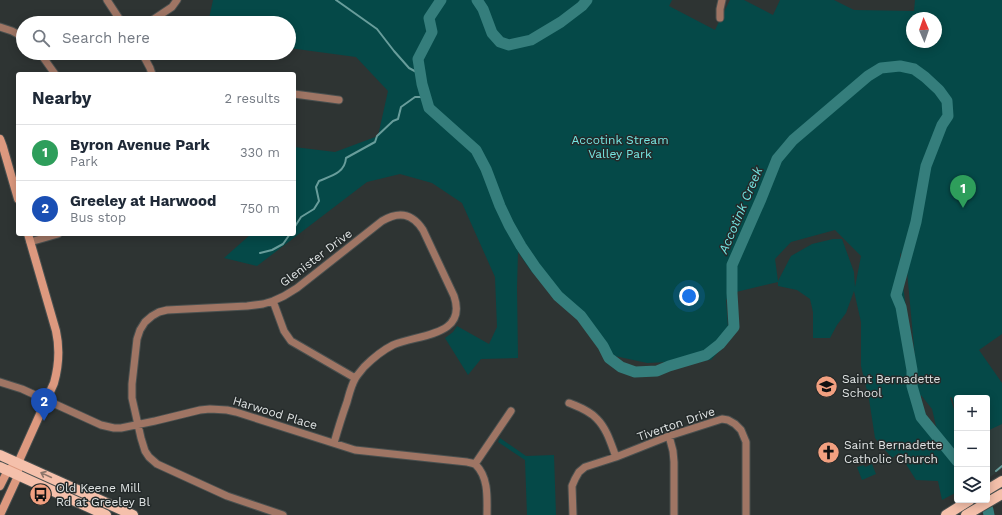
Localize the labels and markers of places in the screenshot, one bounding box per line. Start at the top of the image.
pin: 1 [950,175,976,208]
place label: Saint Bernadette School [842,372,940,400]
school or university icon: Saint Bernadette School [814,373,840,399]
pin: 2 [31,388,57,421]
place label: Saint Bernadette Catholic Church [844,438,942,466]
church icon: Saint Bernadette Catholic Church [816,439,842,465]
place label: Old Keene Mill Rd at Greeley Bl [56,481,150,509]
bus stop icon: Old Keene Mill Rd at Greeley Bl [27,482,53,508]

